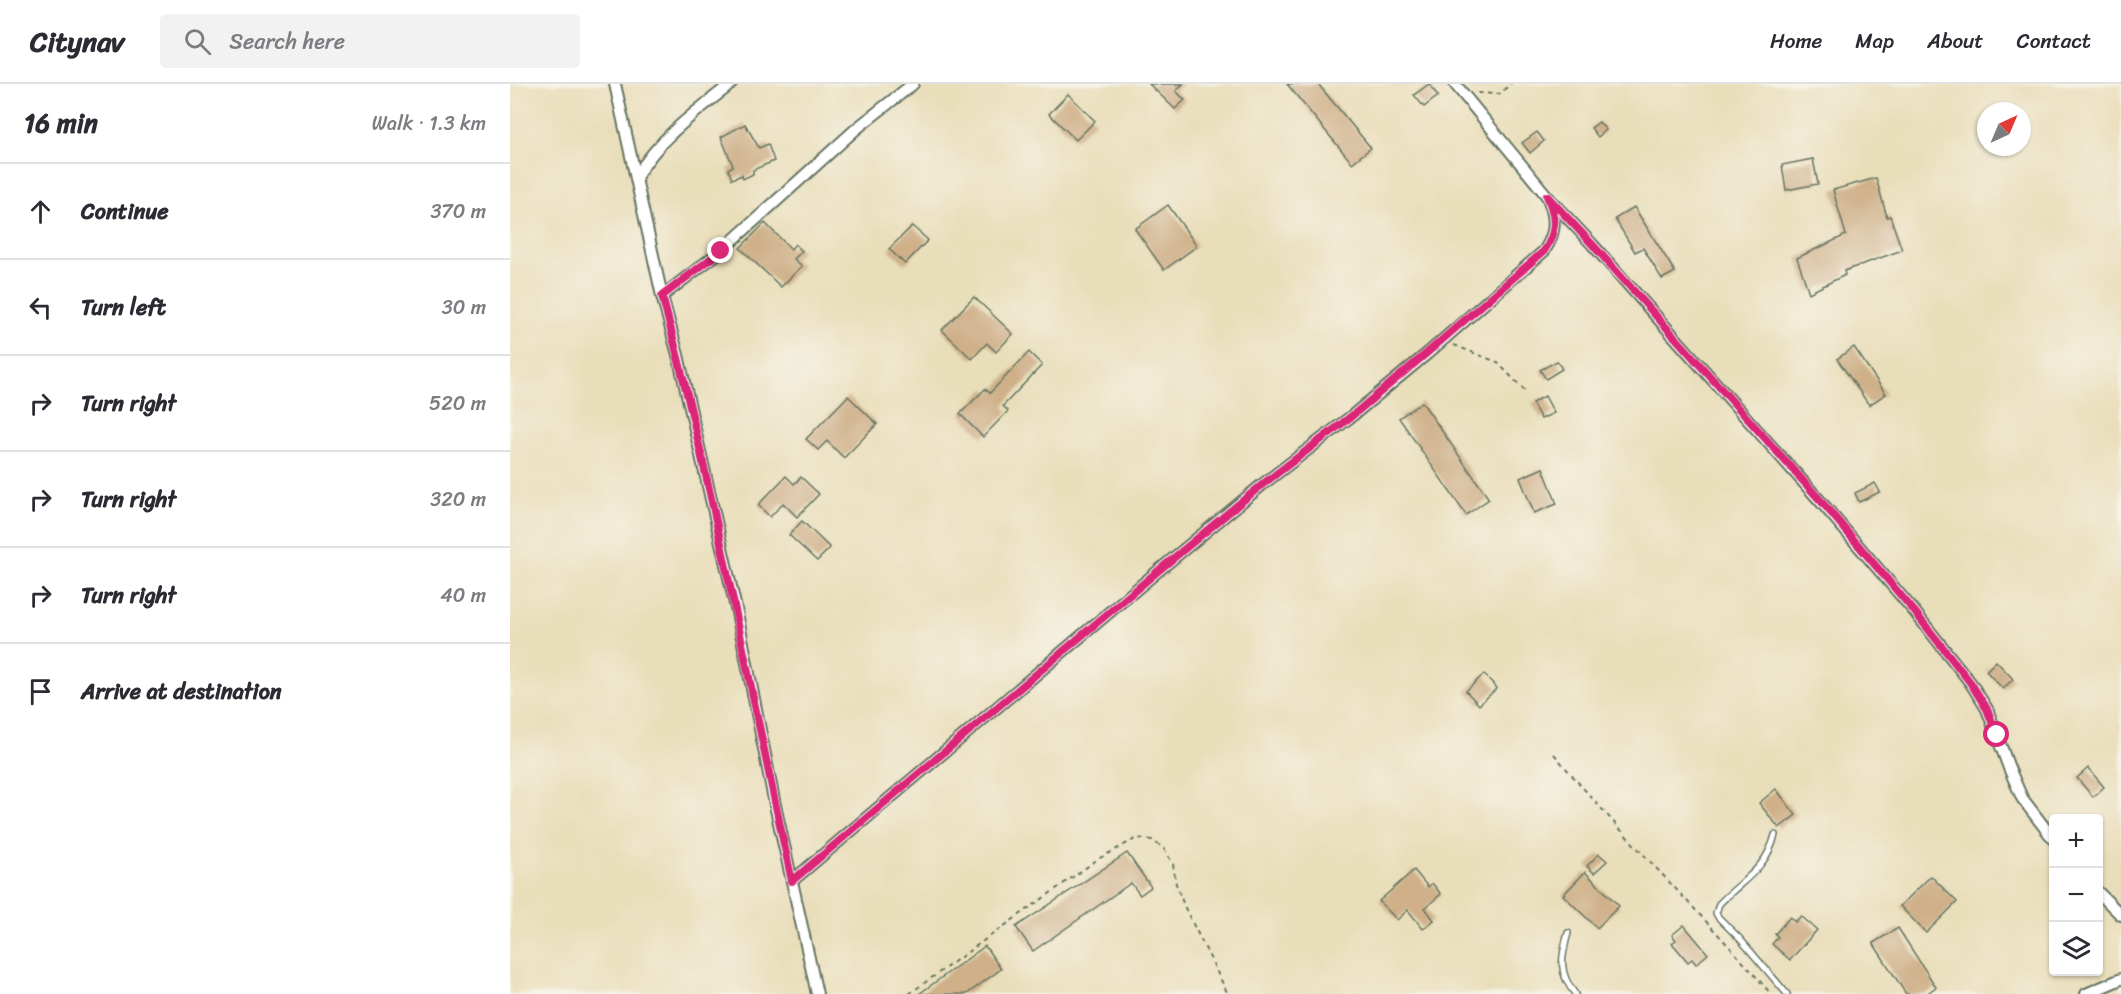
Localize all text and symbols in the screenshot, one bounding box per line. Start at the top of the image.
search box [160,14,580,68]
text: Citynav [30,17,124,66]
text: Search here [229,22,345,61]
text: Home [1770,22,1822,60]
text: Map [1855,22,1894,60]
text: About [1927,22,1984,60]
text: Contact [2017,22,2091,60]
icon: search [181,25,214,58]
text: 16 min [24,100,98,146]
north arrow [1977,102,2031,156]
text: Walk · 1.3 km [372,106,486,141]
text: Continue [81,192,169,231]
text: 370 m [430,194,486,229]
icon: ahead [24,195,57,228]
route end [707,237,733,263]
text: Turn left [81,288,166,327]
text: 30 m [442,290,486,325]
icon: left [24,291,57,324]
text: Turn right [81,384,176,423]
text: 520 m [429,386,486,421]
icon: right [24,387,57,420]
text: Turn right [81,480,176,519]
text: 320 m [430,482,486,517]
icon: right [24,483,57,516]
text: Turn right [81,576,176,615]
text: 40 m [440,578,486,613]
icon: right [24,579,57,612]
text: Arrive at destination [81,672,282,711]
icon: arrive [24,675,57,708]
route start [1983,721,2009,747]
map controls [2049,814,2103,976]
button: + [2049,814,2103,868]
button: − [2049,868,2103,922]
button: layers [2049,922,2103,976]

